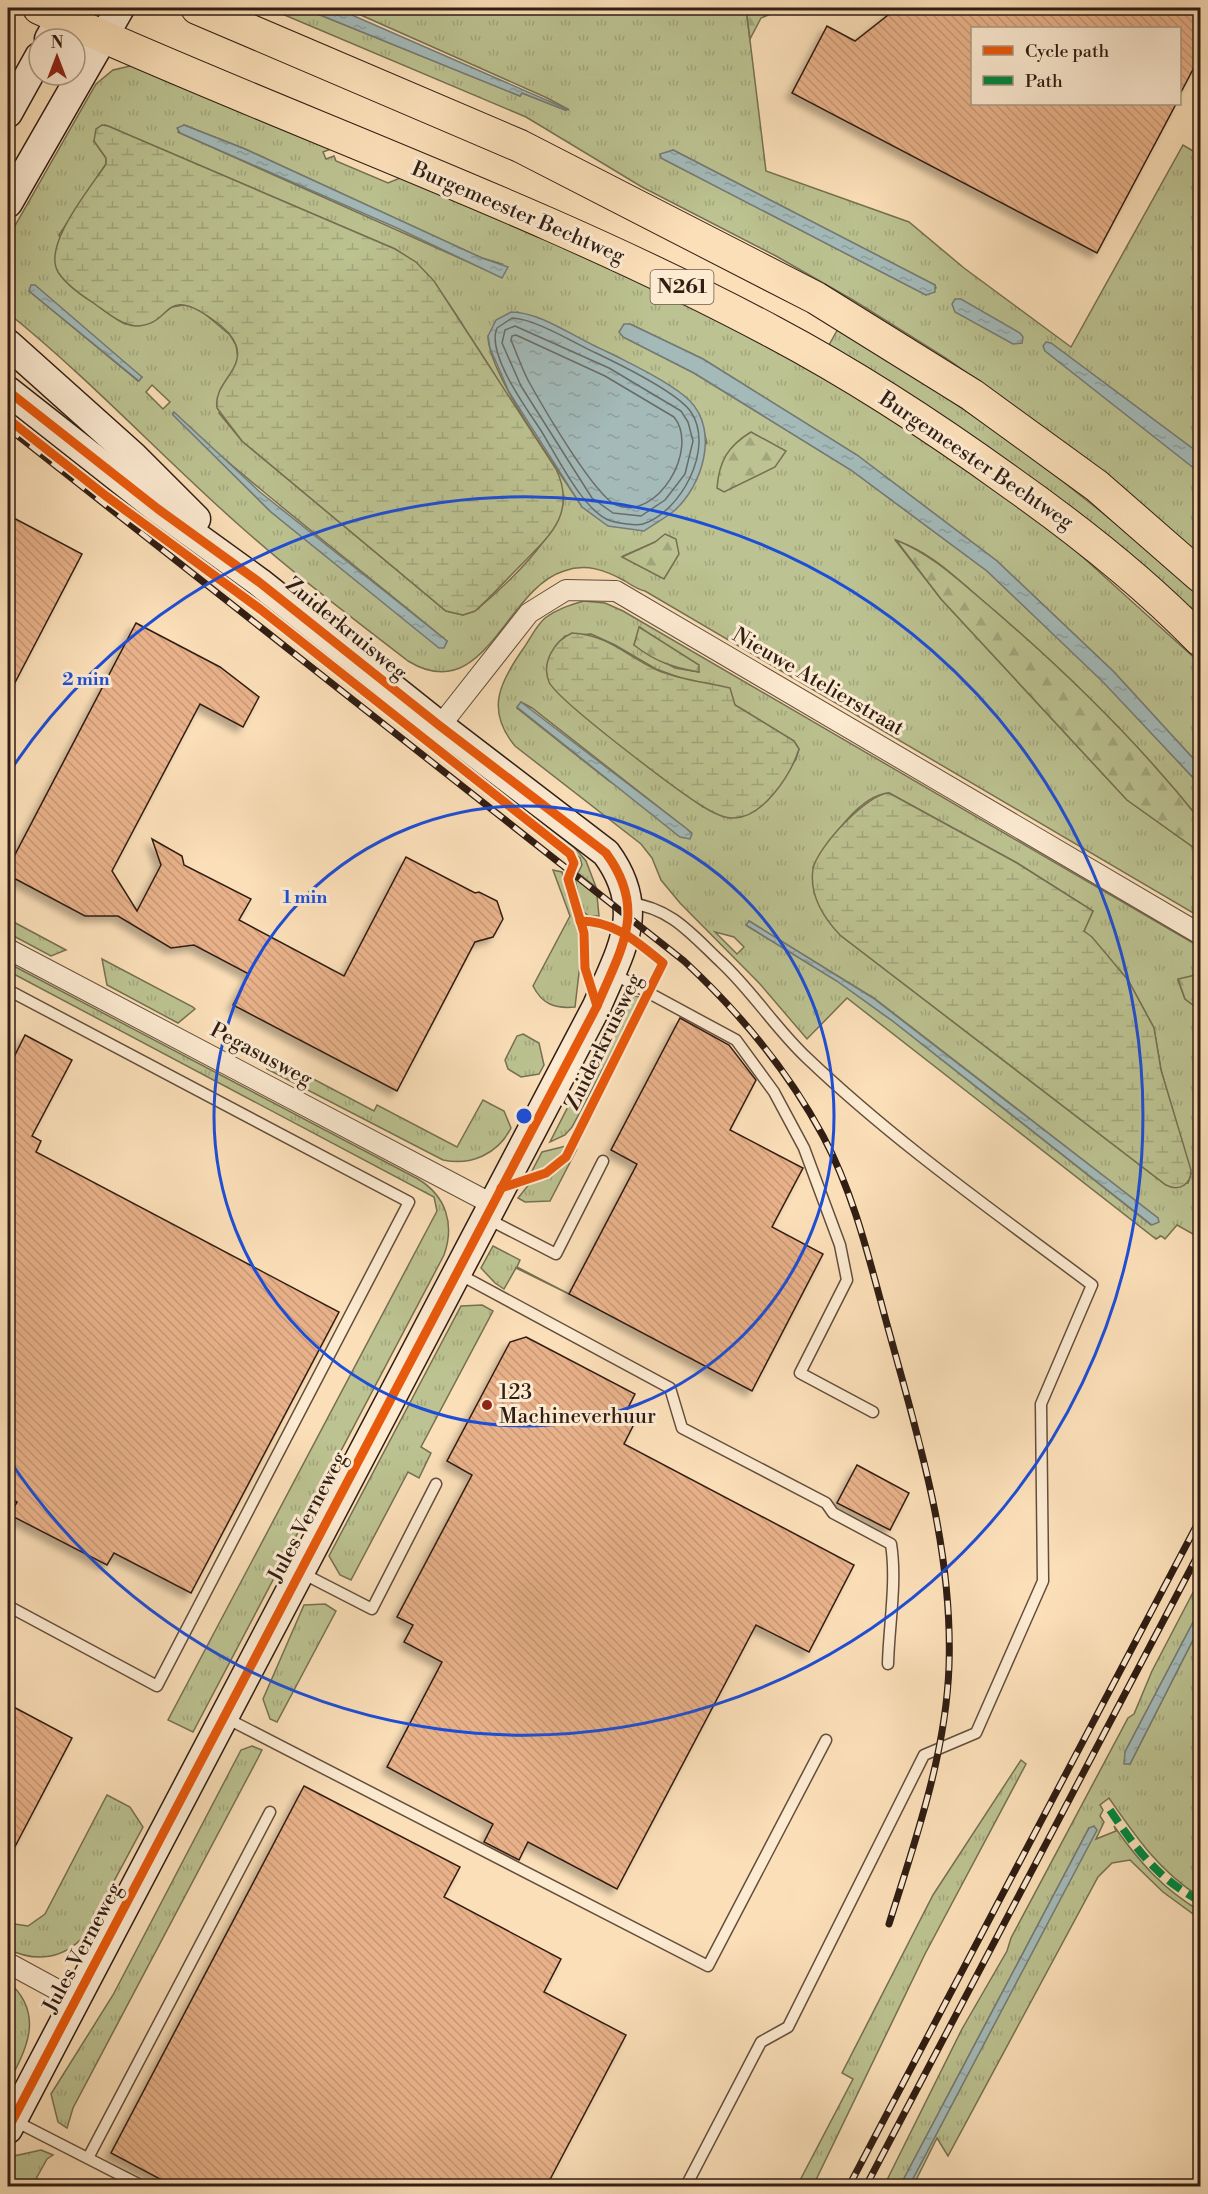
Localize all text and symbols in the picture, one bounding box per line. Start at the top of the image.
north arrow [27,27,87,87]
legend [971,27,1181,105]
text: N [51,33,64,53]
text: Cycle path [1025,40,1109,63]
text: Path [1025,70,1063,93]
street label: Burgemeester Bechtweg [407,156,628,270]
road number: N261 [650,270,714,304]
street label: Burgemeester Bechtweg [873,386,1078,536]
street label: Zuiderkruisweg [280,572,412,686]
street label: Nieuwe Atelierstraat [728,622,909,742]
text: 2 min [62,668,110,691]
text: 1 min [283,886,327,909]
street label: Zuiderkruisweg [560,969,648,1115]
street label: Pegasusweg [206,1017,317,1093]
centre of rings [514,1106,534,1126]
place label: 123 Machineverhuur [499,1380,656,1430]
marker: 123 Machineverhuur [480,1398,494,1412]
street label: Jules Verneweg [262,1447,353,1587]
street label: Jules Verneweg [37,1878,128,2018]

